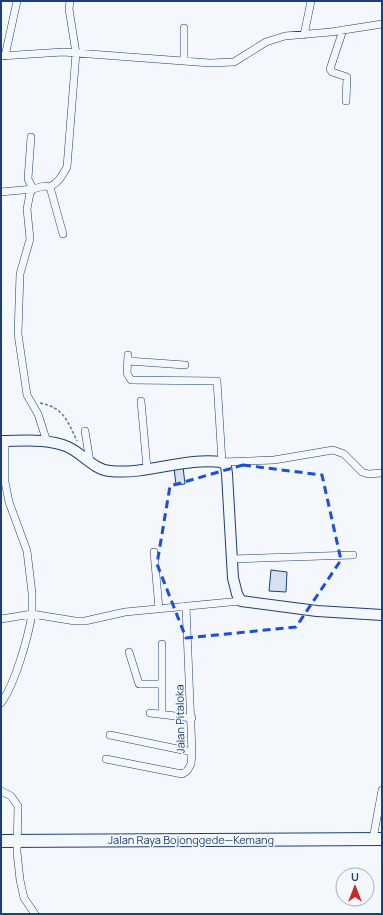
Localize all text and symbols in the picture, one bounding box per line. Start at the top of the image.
street label: Jalan Pitaloka [171,684,188,754]
street label: Jalan Raya Bojonggede—Kemang [108,832,274,847]
north arrow [335,867,375,907]
text: U [351,869,359,884]

